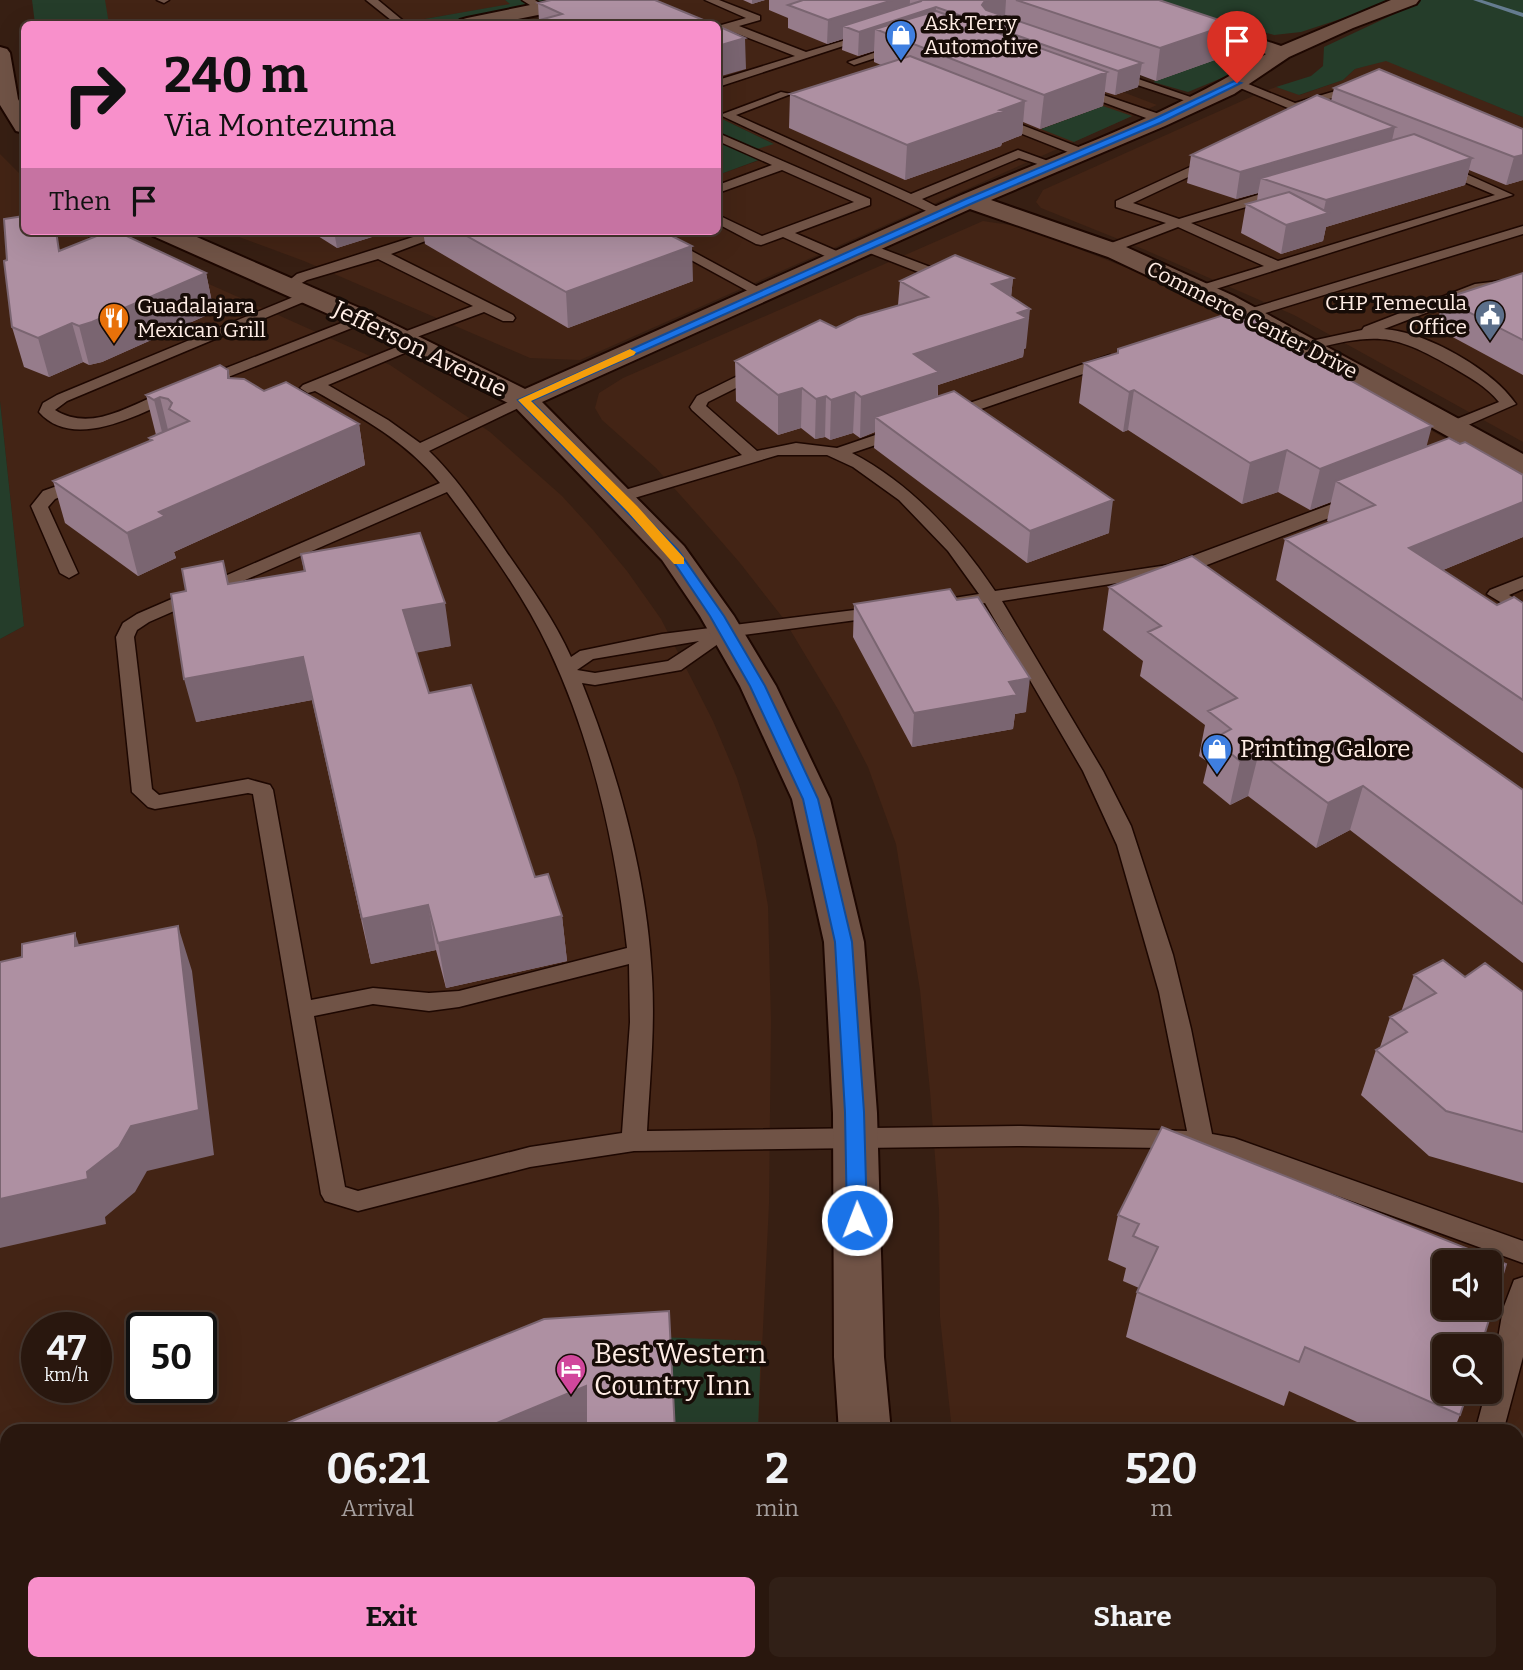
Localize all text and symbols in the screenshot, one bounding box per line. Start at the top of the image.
place label: Ask Terry Automotive [924,10,1038,60]
pin [1207,11,1267,83]
shop icon: Ask Terry Automotive [884,18,918,62]
icon: arrive [1218,22,1256,60]
text: 240 m [164,46,308,105]
icon: right [49,49,140,140]
text: Via Montezuma [164,106,396,144]
icon: arrive [125,182,163,220]
text: Then [49,186,111,217]
street label: Commerce Center Drive [1142,255,1362,385]
place label: CHP Temecula Office [1325,290,1467,340]
place label: Guadalajara Mexican Grill [137,293,266,343]
street label: Jefferson Avenue [328,294,511,403]
public building icon: CHP Temecula Office [1473,298,1507,342]
restaurant icon: Guadalajara Mexican Grill [97,301,131,345]
shop icon: Printing Galore [1200,732,1234,776]
place label: Printing Galore [1240,735,1410,763]
position arrow [820,1183,894,1257]
map controls [1432,1250,1502,1404]
button: sound [1432,1250,1502,1320]
speed limit sign: 50 [126,1312,217,1403]
text: 47 [47,1327,86,1369]
button: search [1432,1334,1502,1404]
place label: Best Western Country Inn [594,1337,767,1402]
hotel icon: Best Western Country Inn [554,1352,588,1396]
text: km/h [44,1364,89,1386]
text: 06:21 [326,1444,429,1494]
text: 2 [765,1444,789,1494]
text: 520 [1125,1444,1198,1494]
text: Arrival [341,1494,414,1522]
text: min [755,1494,799,1522]
text: m [1150,1494,1172,1522]
button: Exit [28,1577,755,1657]
button: Share [769,1577,1496,1657]

